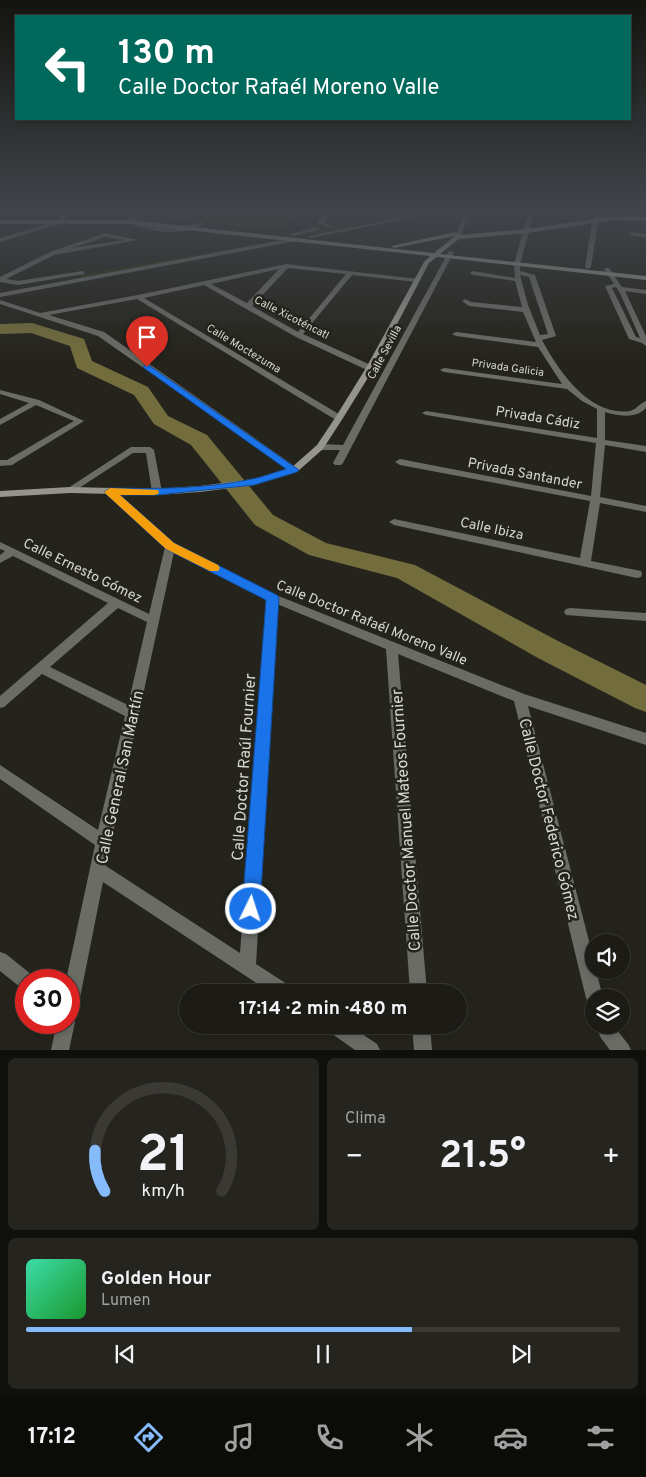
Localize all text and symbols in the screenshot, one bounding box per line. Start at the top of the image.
text: 130 m [118,32,215,76]
icon: left [35,35,100,100]
text: Calle Doctor Rafaél Moreno Valle [118,75,439,102]
street label: Calle Xicoténcatl [252,293,331,343]
pin [126,316,168,367]
street label: Calle Moctezuma [204,321,284,377]
icon: arrive [133,323,161,351]
street label: Calle Sevilla [365,323,405,382]
street label: Privada Galicia [471,356,545,380]
street label: Privada Cádiz [494,403,581,434]
street label: Privada Santander [466,455,584,494]
street label: Calle Ibiza [458,514,525,544]
street label: Calle Ernesto Gómez [20,535,145,608]
street label: Calle Doctor Rafaél Moreno Valle [273,577,469,670]
street label: Calle Doctor Raúl Fournier [228,673,262,862]
street label: Calle Doctor Manuel Mateos Fournier [388,688,426,952]
street label: Calle General San Martín [93,689,149,866]
street label: Calle Doctor Federico Gómez [513,716,583,923]
position arrow [224,882,276,934]
map controls [585,934,630,1034]
button: sound [585,934,630,979]
speed limit sign: 30 [15,969,80,1034]
button: layers [585,989,630,1034]
text: 17:14 · 2 min · 480 m [239,997,407,1021]
text: Clima [345,1109,386,1129]
text: 21 [137,1124,190,1190]
text: 21.5° [439,1133,526,1182]
text: − [345,1140,363,1176]
text: + [602,1140,620,1176]
text: km/h [142,1180,185,1203]
text: Golden Hour [101,1267,212,1291]
text: Lumen [101,1291,151,1311]
icon: previous [111,1340,139,1368]
icon: pause [309,1340,337,1368]
icon: next [507,1340,535,1368]
icon: directions [131,1420,166,1455]
icon: music [222,1420,257,1455]
icon: phone [312,1420,347,1455]
icon: climate [402,1420,437,1455]
icon: car [493,1420,528,1455]
icon: filters [583,1420,618,1455]
text: 17:12 [28,1424,76,1451]

